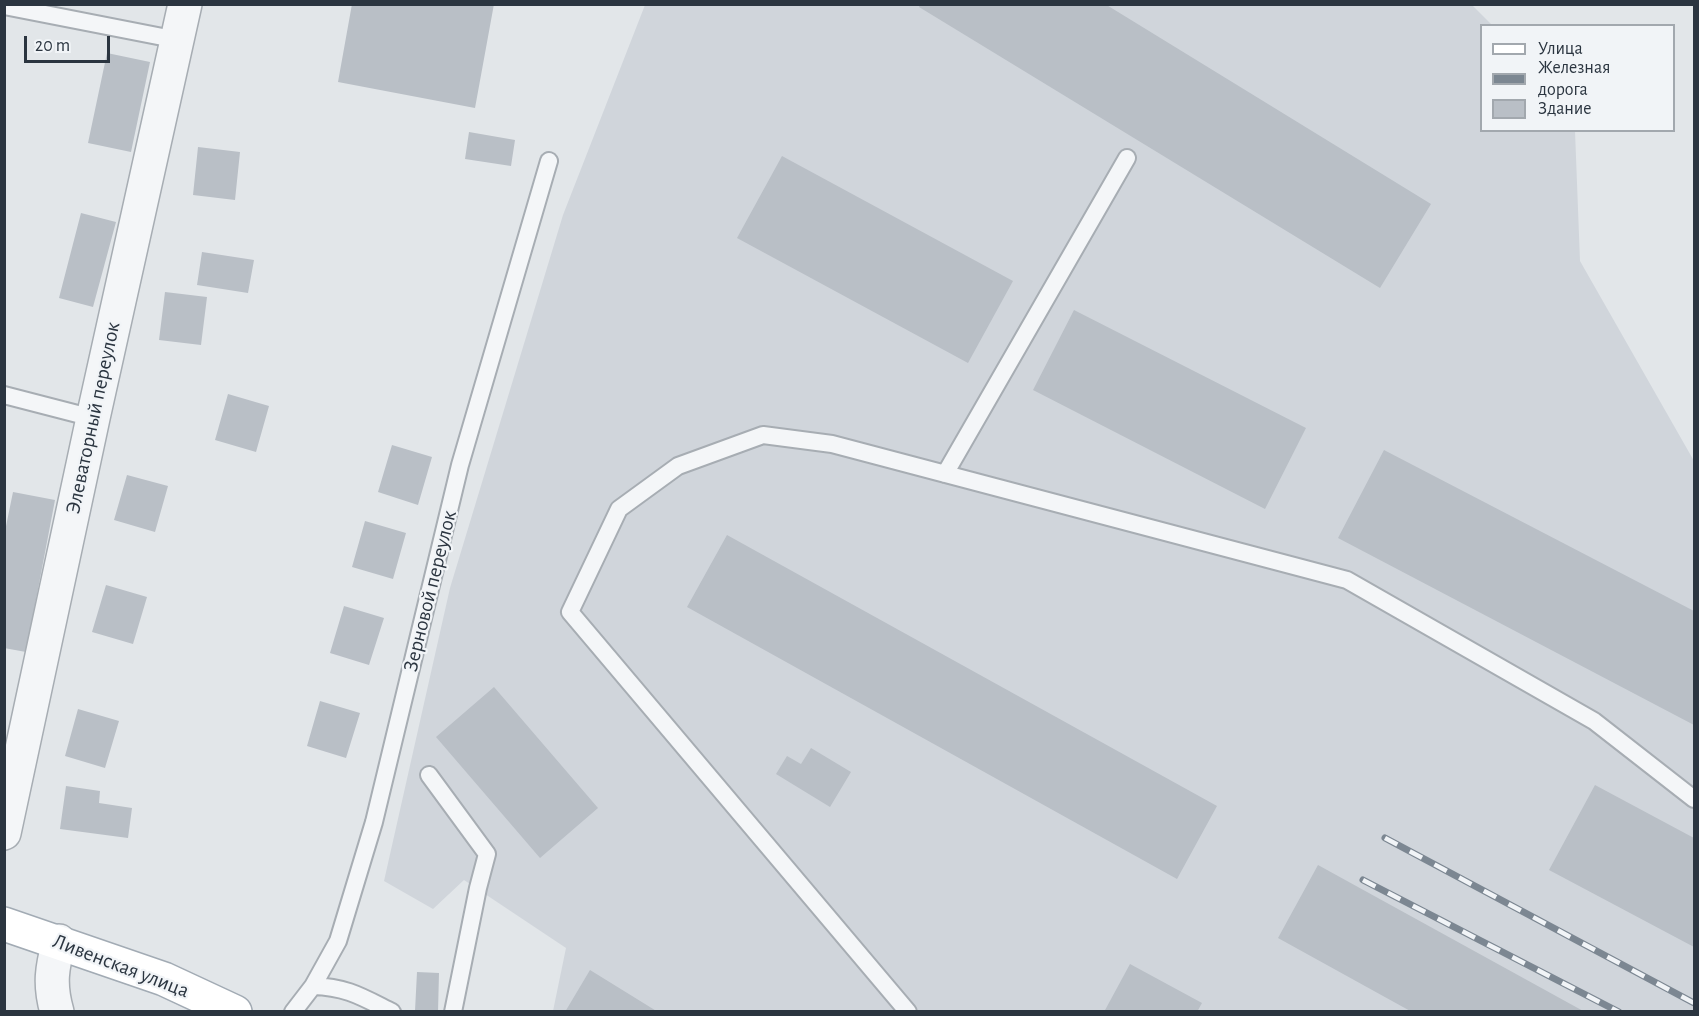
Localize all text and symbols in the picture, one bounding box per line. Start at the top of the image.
scale bar [27,24,112,62]
legend [1480,24,1675,132]
text: 20 m [35,37,70,55]
text: Улица [1538,40,1583,58]
text: Железная дорога [1538,59,1610,99]
text: Здание [1538,100,1592,118]
street label: Элеваторный переулок [60,320,126,516]
street label: Зерновой переулок [398,508,462,674]
street label: Ливенская улица [49,928,193,1004]

